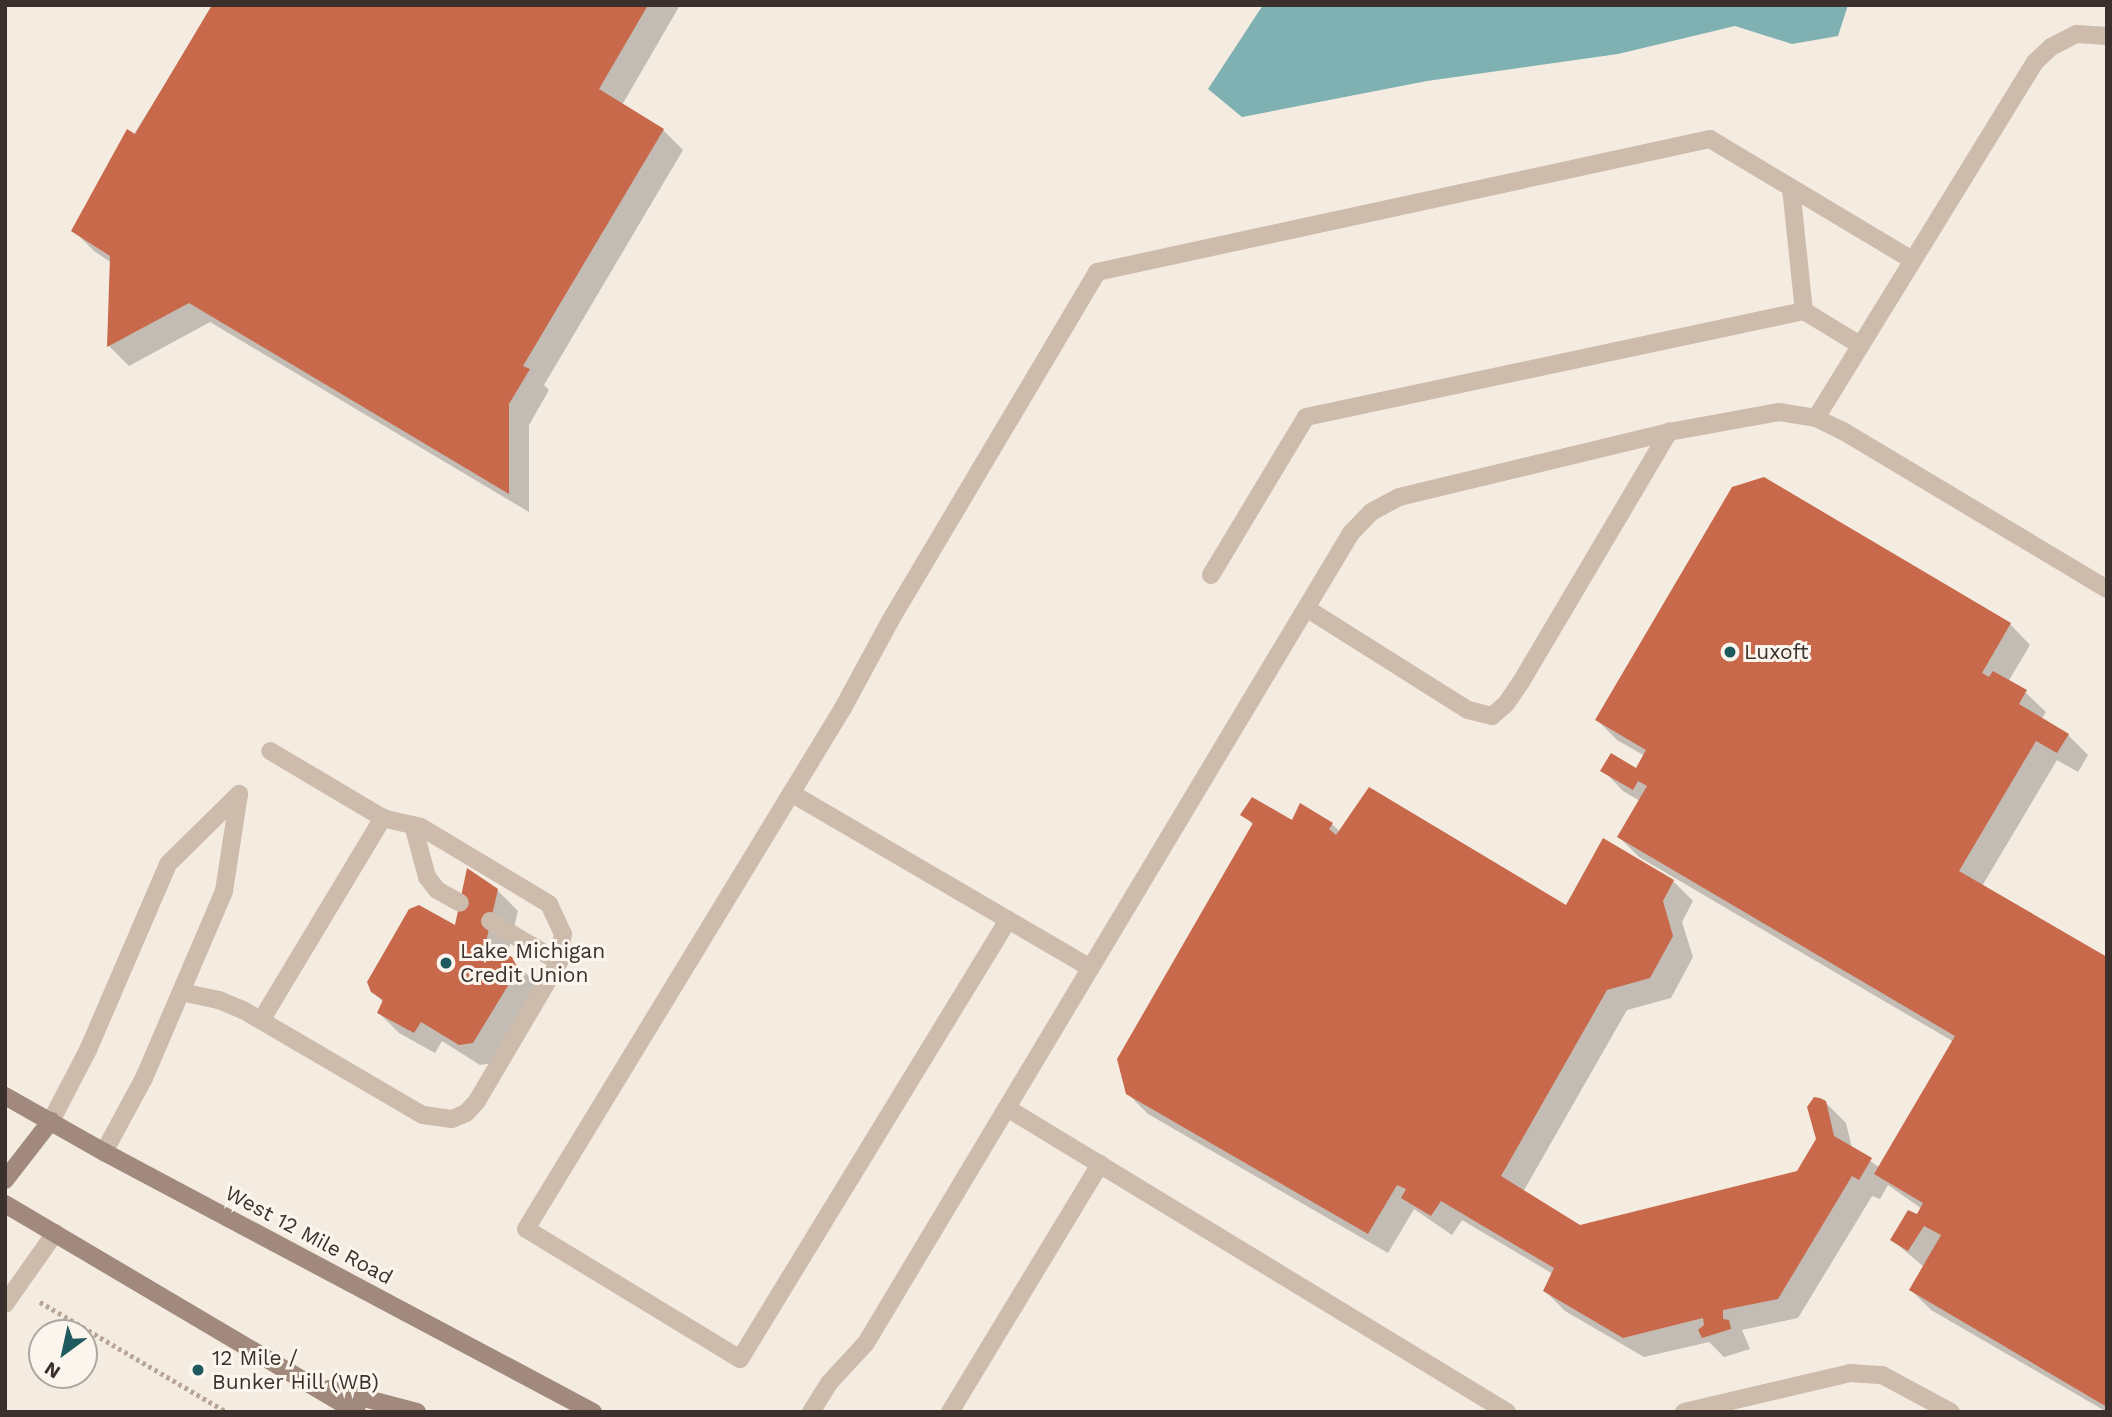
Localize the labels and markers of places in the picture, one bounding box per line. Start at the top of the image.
place label: Luxoft [1744,639,1808,665]
marker: Luxoft [1722,644,1738,660]
place label: Lake Michigan Credit Union [460,938,605,988]
marker: Lake Michigan Credit Union [438,955,454,971]
place label: 12 Mile / Bunker Hill (WB) [212,1345,380,1395]
marker: 12 Mile / Bunker Hill (WB) [190,1362,206,1378]

